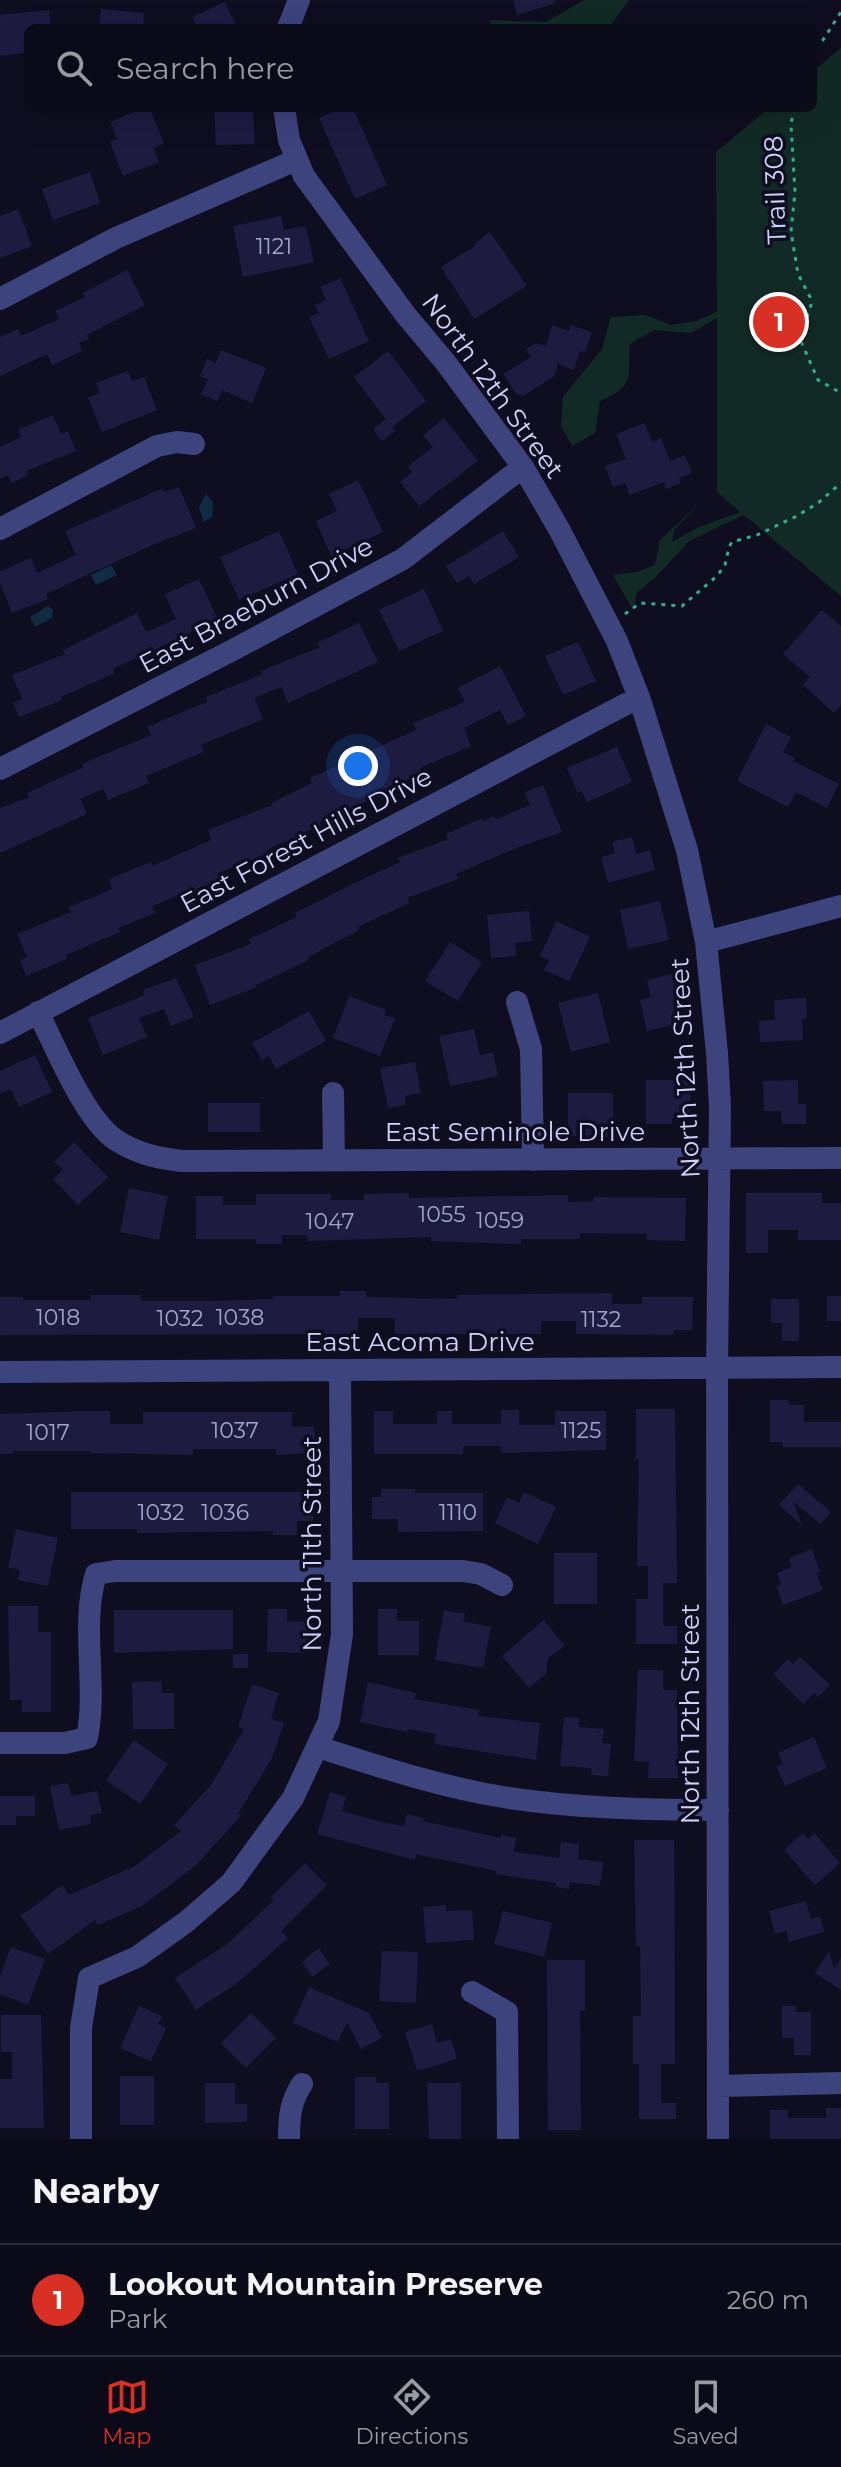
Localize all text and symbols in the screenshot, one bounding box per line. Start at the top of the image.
search box [24,24,817,112]
icon: search [52,46,96,90]
text: Search here [116,50,294,87]
street label: Trail 308 [757,135,793,245]
house number: 1121 [256,233,292,260]
street label: North 12th Street [415,287,571,485]
pin: 1 [753,292,805,352]
street label: East Braeburn Drive [134,530,378,680]
your location [338,746,378,786]
street label: East Forest Hills Drive [175,760,437,920]
street label: North 12th Street [663,957,707,1179]
street label: East Seminole Drive [385,1116,645,1148]
house number: 1055 [418,1201,466,1228]
house number: 1059 [476,1207,524,1234]
house number: 1047 [306,1208,354,1235]
house number: 1018 [36,1304,80,1331]
house number: 1038 [216,1304,264,1331]
house number: 1032 [156,1305,204,1332]
house number: 1132 [581,1306,621,1333]
street label: East Acoma Drive [305,1326,535,1358]
house number: 1037 [211,1417,259,1444]
house number: 1125 [561,1417,601,1444]
house number: 1017 [26,1419,70,1446]
street label: North 11th Street [296,1436,328,1652]
house number: 1032 [137,1499,185,1526]
house number: 1036 [201,1499,249,1526]
house number: 1110 [439,1499,477,1526]
street label: North 12th Street [674,1604,706,1824]
text: Nearby [32,2170,159,2212]
text: Lookout Mountain Preserve [108,2266,543,2303]
text: 1 [53,2284,63,2316]
text: 260 m [727,2284,809,2316]
text: Park [108,2303,167,2335]
tab: Map [102,2375,151,2450]
tab: Directions [356,2375,468,2450]
tab: Saved [673,2375,739,2450]

